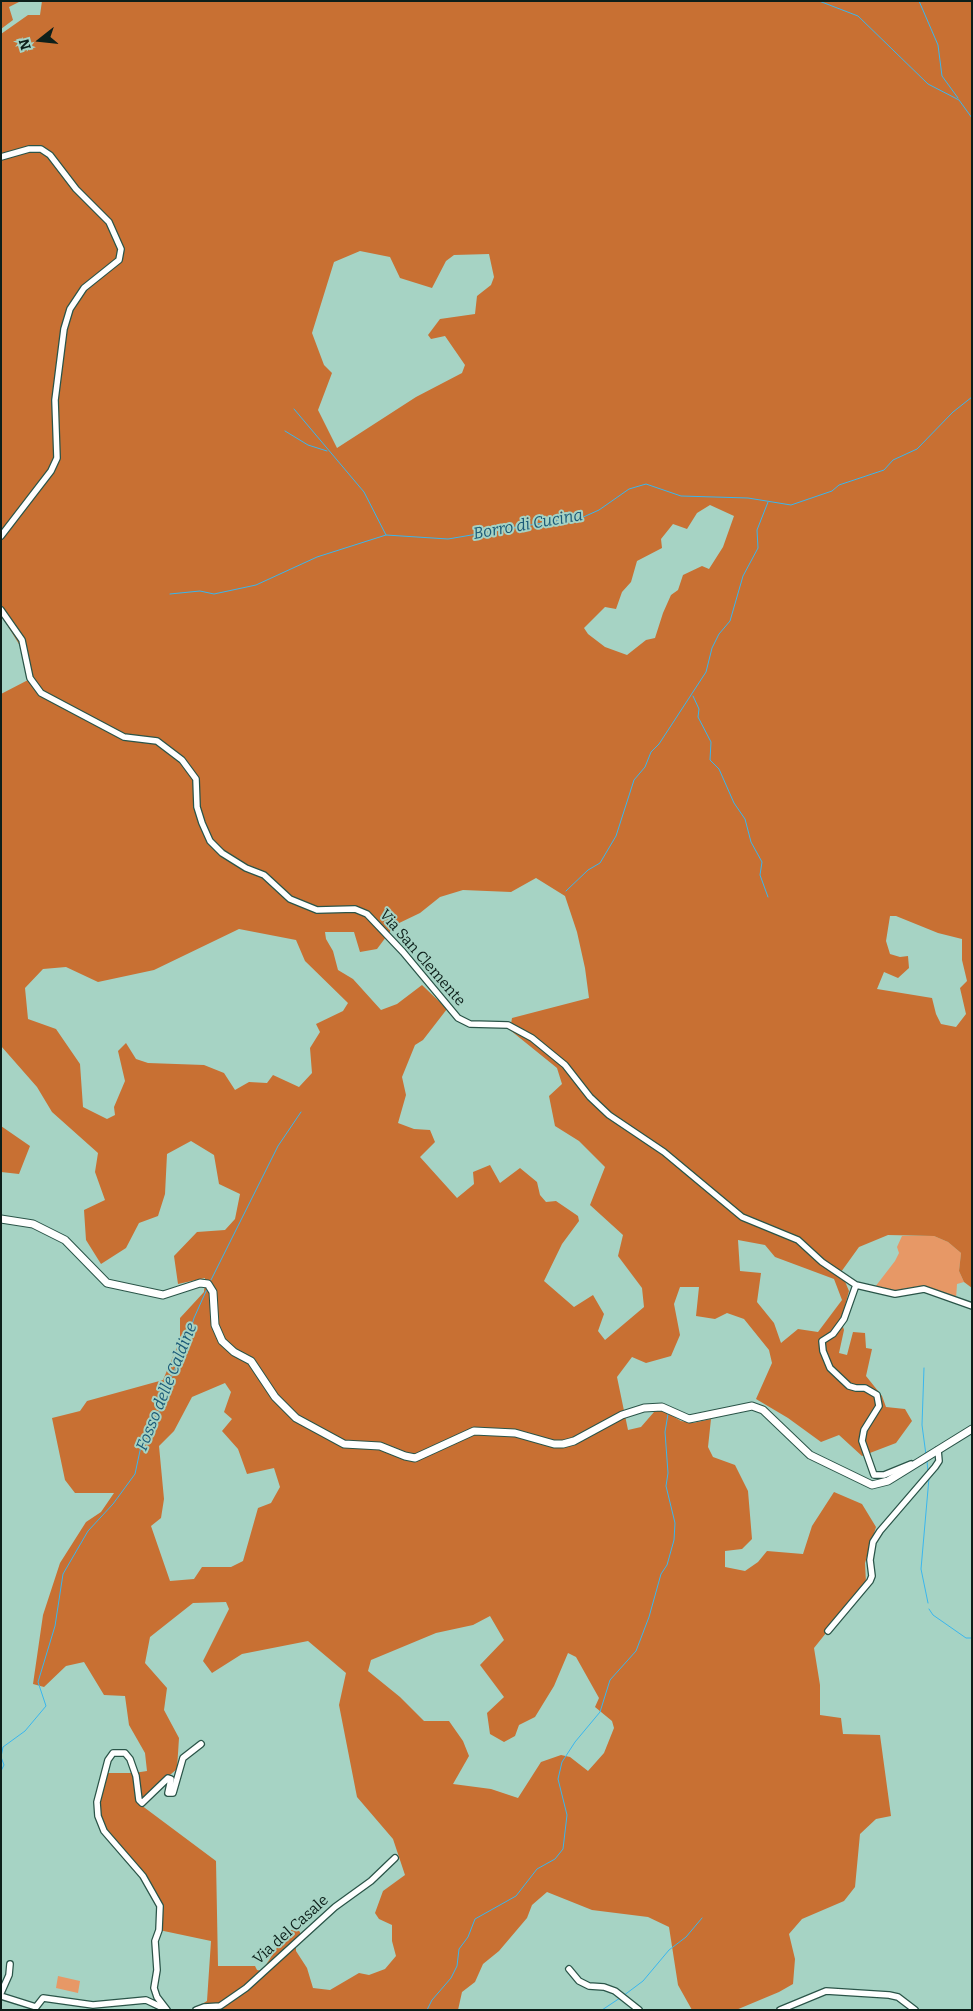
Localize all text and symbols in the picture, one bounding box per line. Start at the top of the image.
north arrow [15,15,65,65]
text: N [15,37,35,52]
water label: Borro di Cucina [472,506,584,544]
street label: Via San Clemente [375,906,469,1010]
water label: Fosso delle Caldine [133,1320,201,1454]
street label: Via del Casale [250,1891,332,1969]

